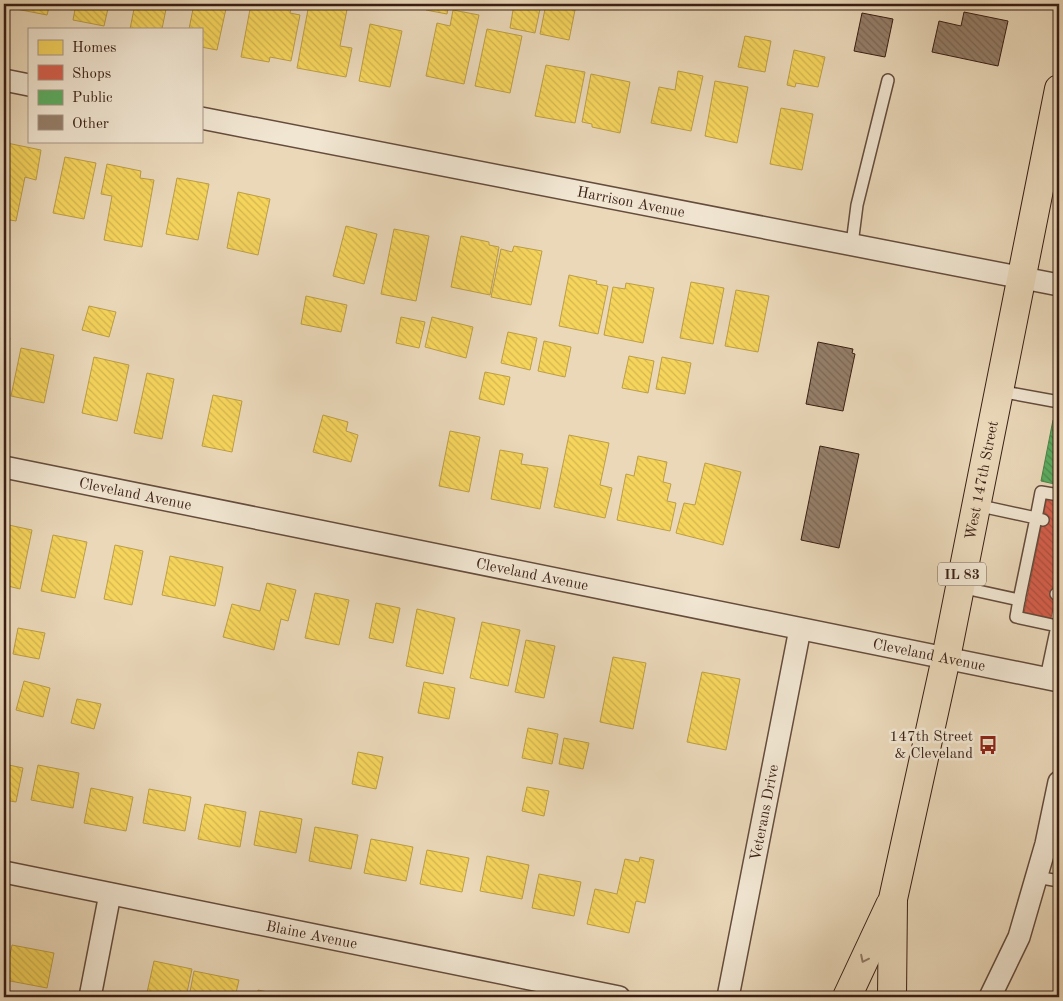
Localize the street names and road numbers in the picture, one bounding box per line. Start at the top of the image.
street label: Harrison Avenue [575,185,686,221]
street label: West 147th Street [964,420,1002,541]
street label: Cleveland Avenue [77,476,193,514]
street label: Cleveland Avenue [474,557,590,594]
road number: IL 83 [938,562,986,586]
street label: Cleveland Avenue [871,637,987,675]
street label: Veterans Drive [749,763,782,862]
street label: Blaine Avenue [264,919,358,953]

